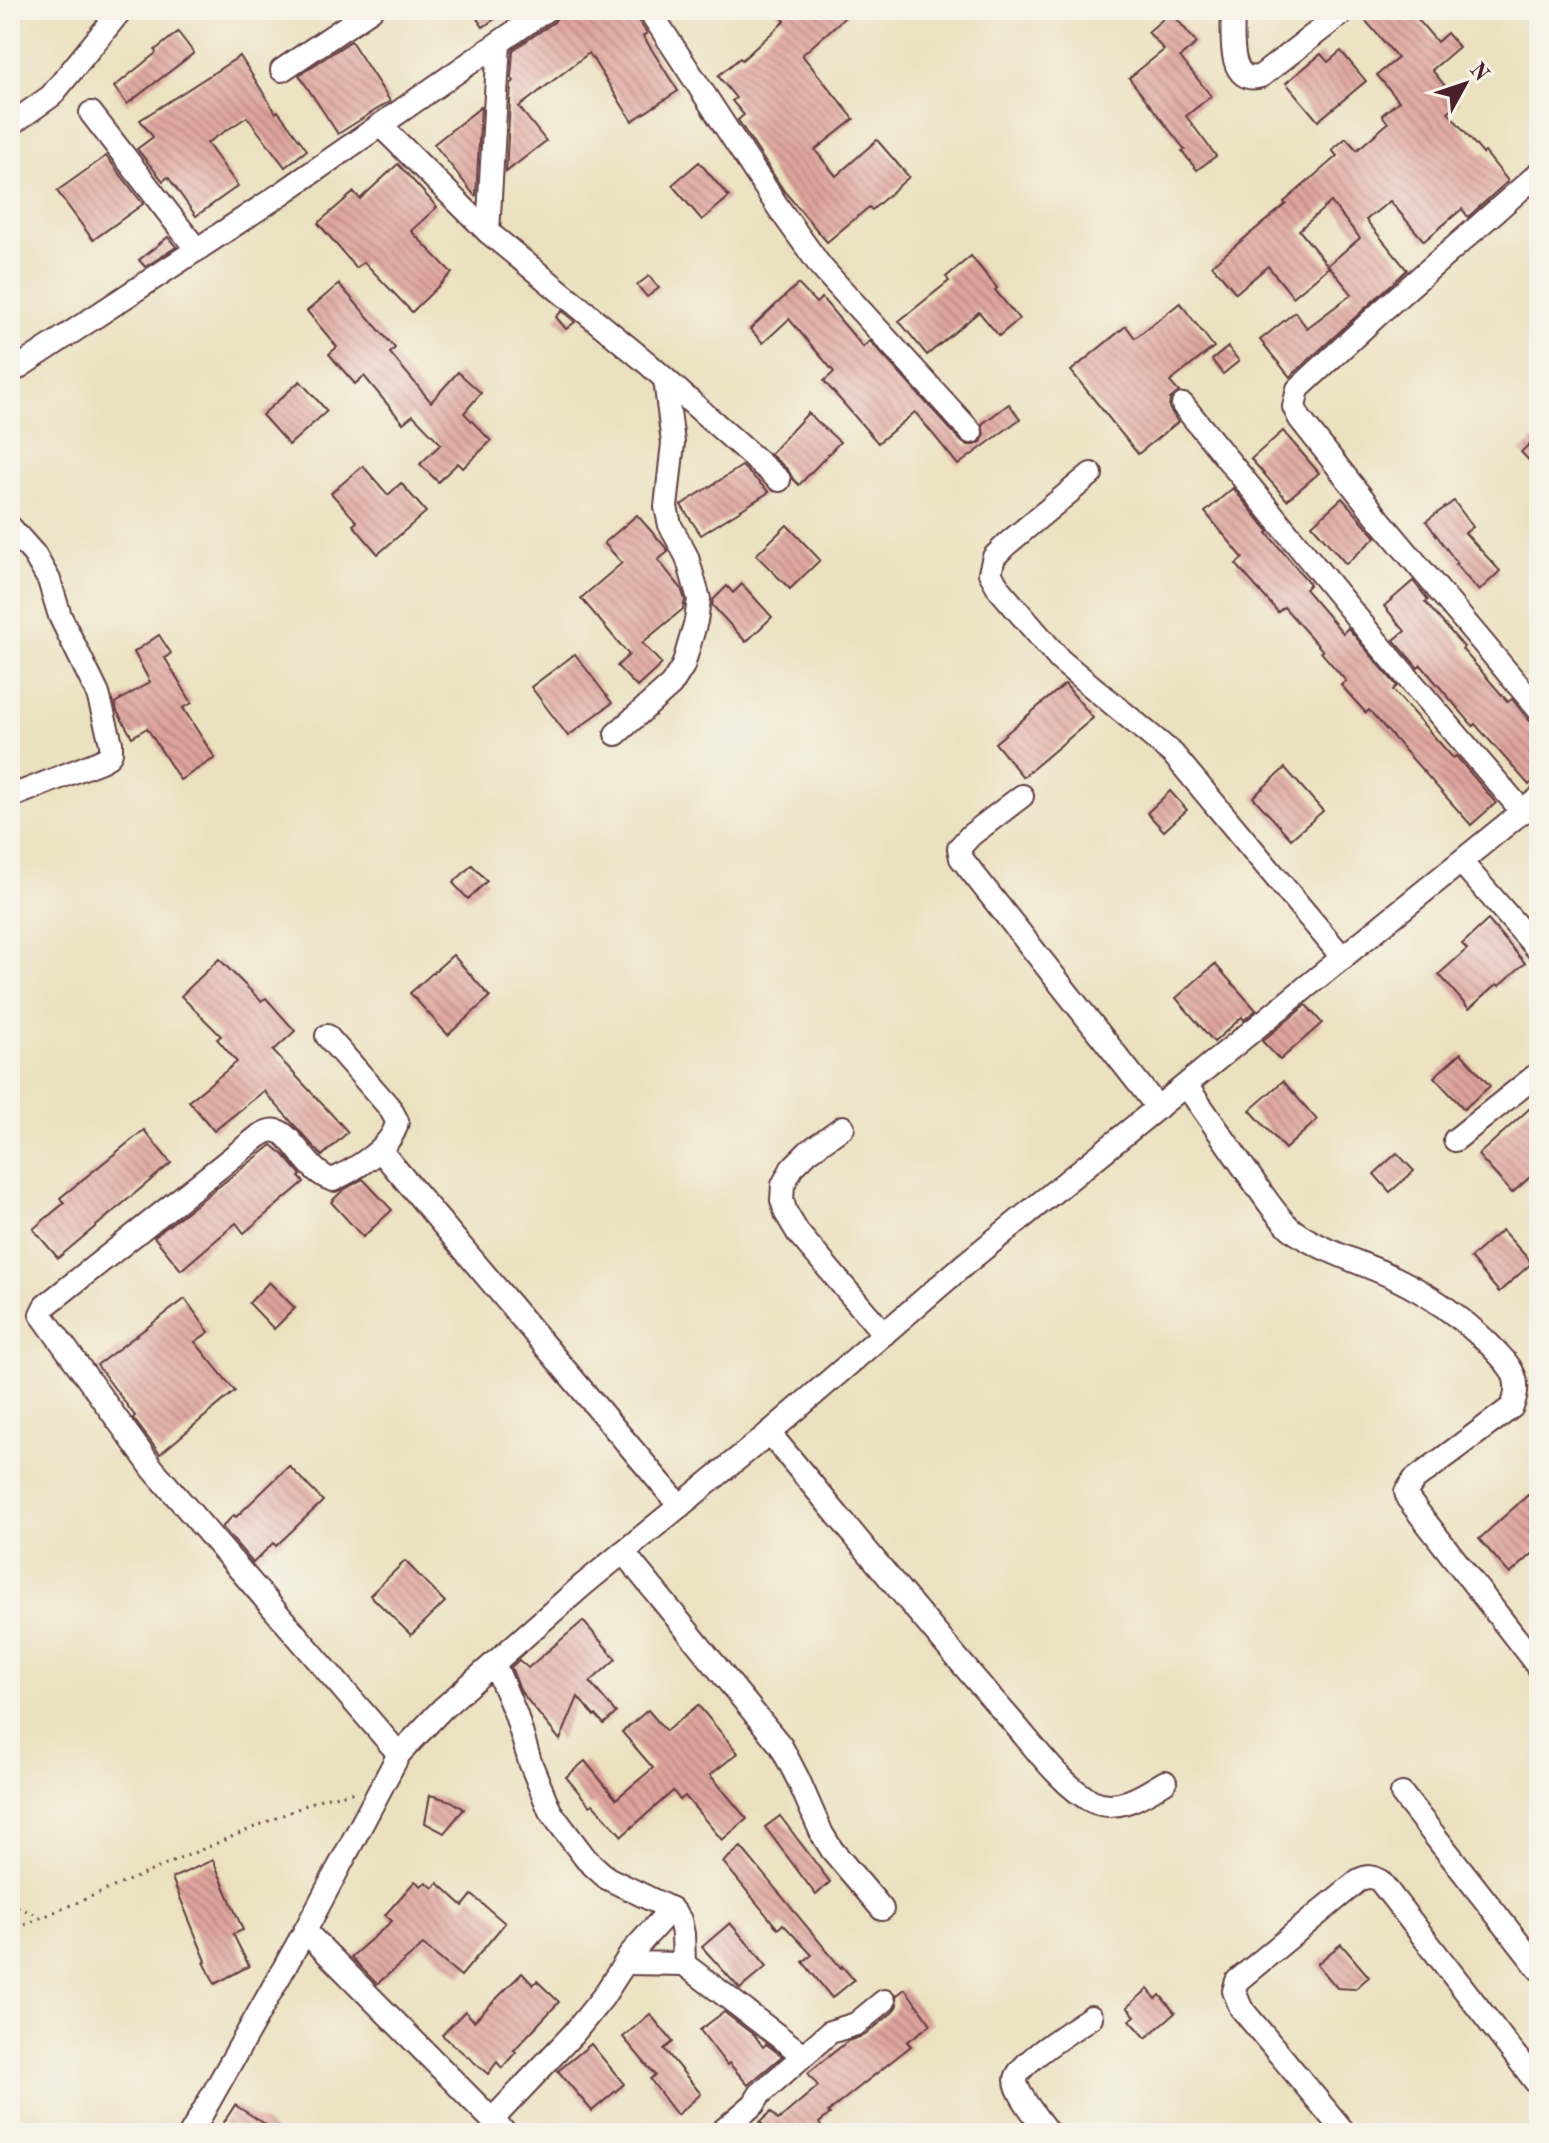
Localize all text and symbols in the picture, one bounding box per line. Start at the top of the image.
north arrow [1425,44,1505,124]
text: N [1465,59,1493,86]

